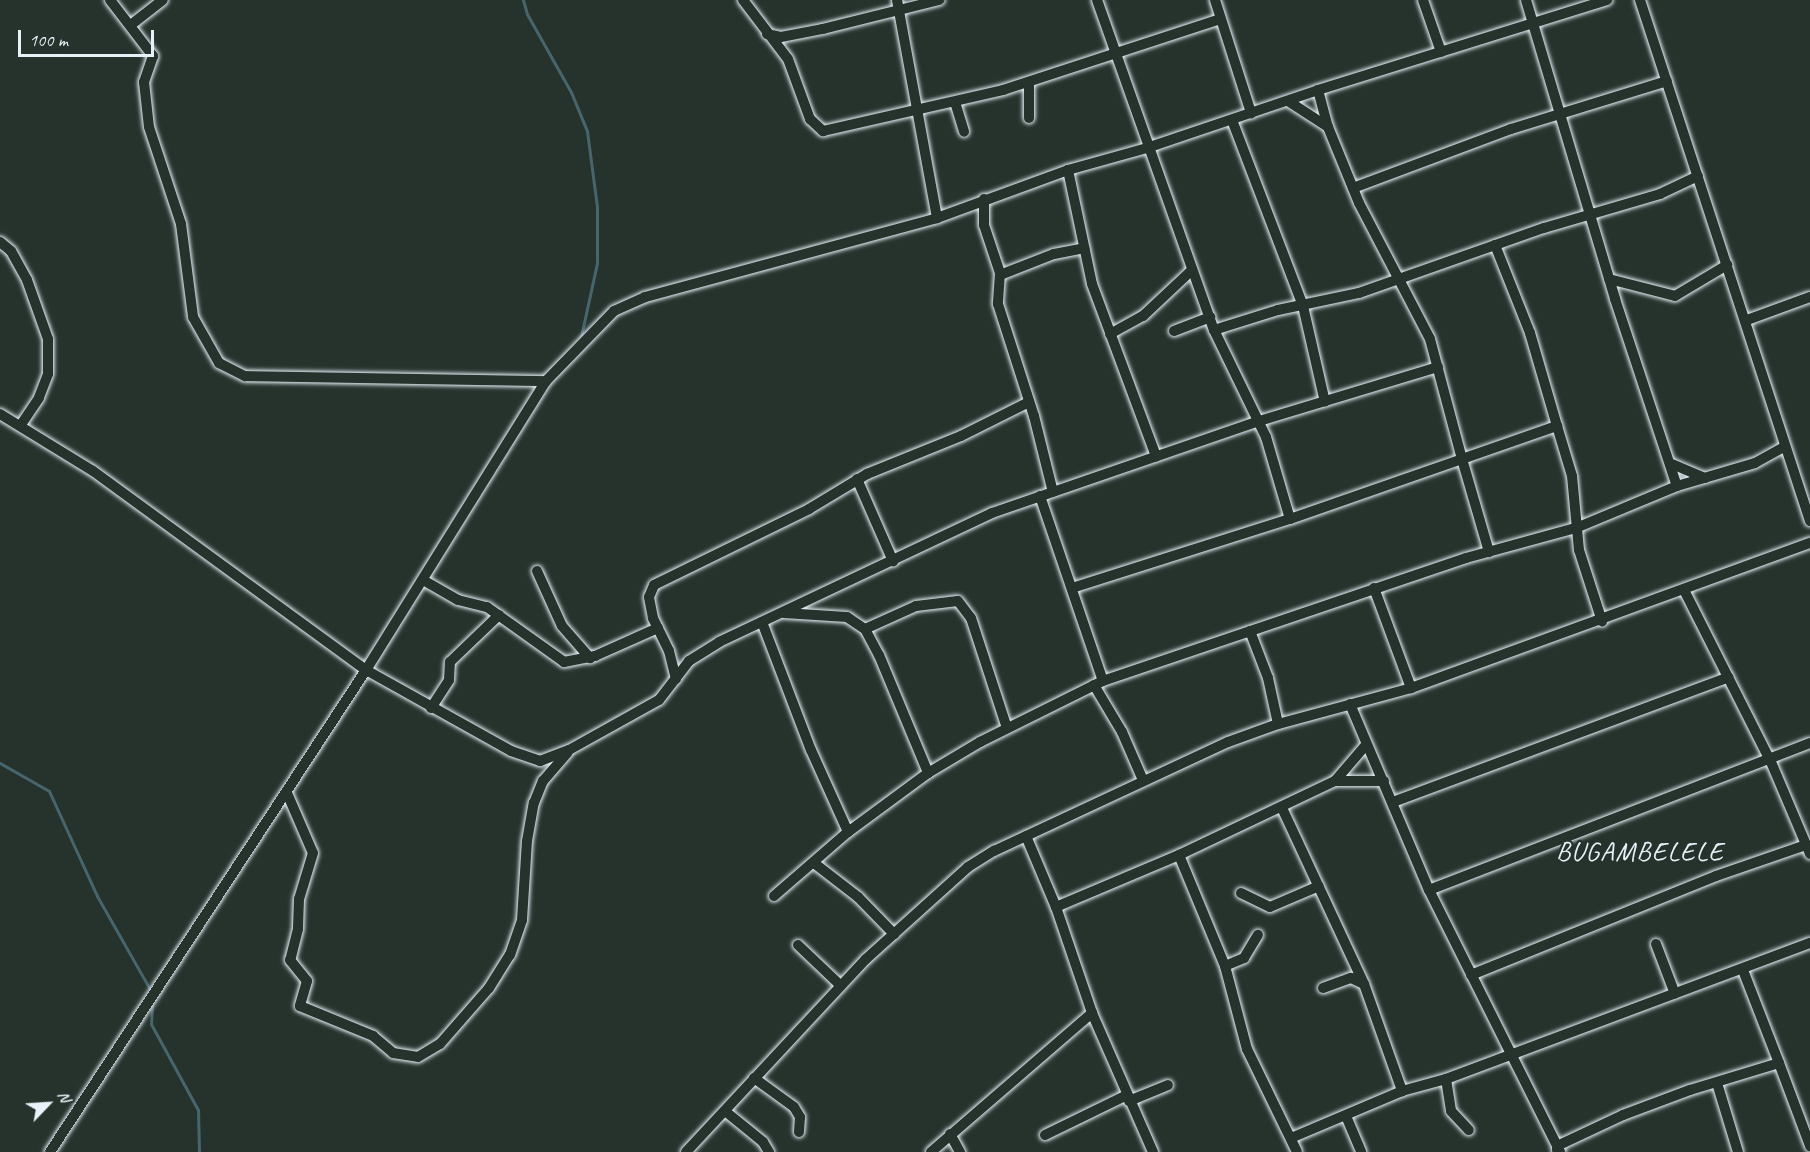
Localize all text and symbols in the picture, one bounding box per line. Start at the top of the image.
scale bar [21,18,158,56]
text: 100 m [29,29,68,51]
district label: BUGAMBELELE [1557,836,1723,868]
north arrow [18,1074,78,1134]
text: N [53,1088,75,1105]

